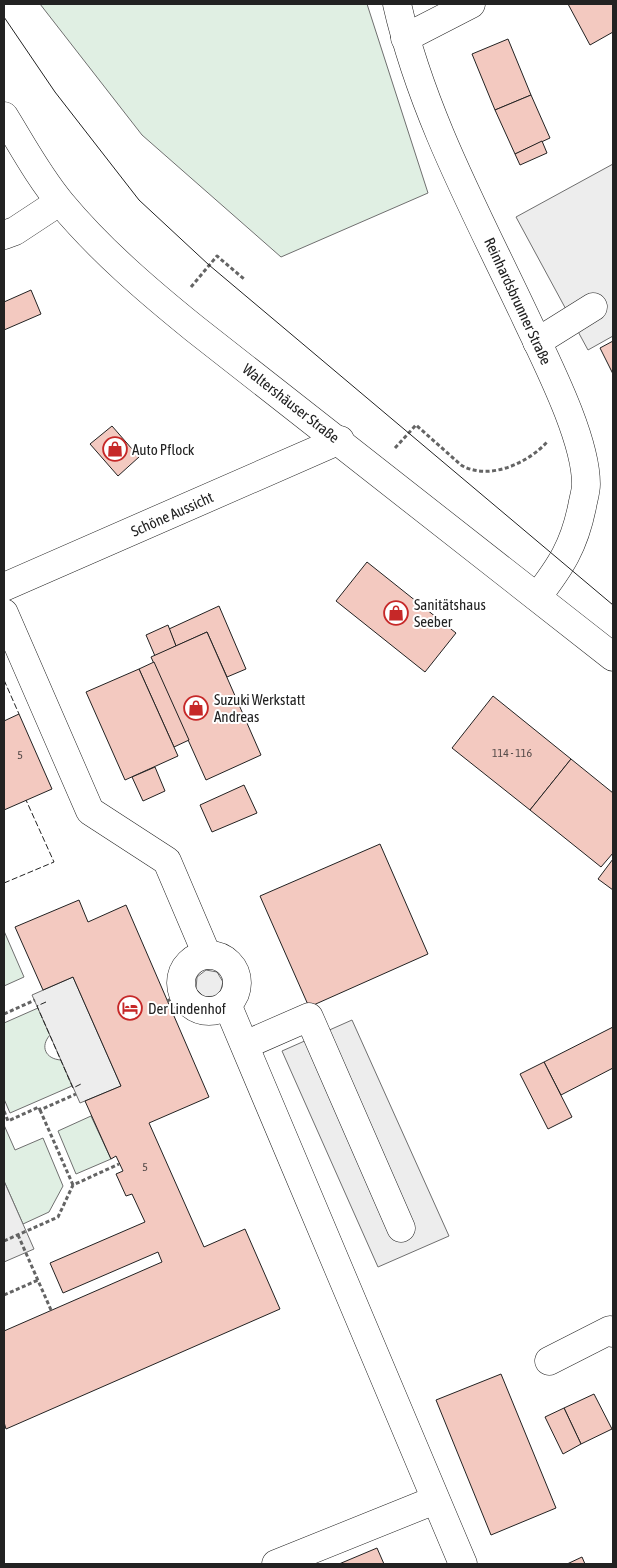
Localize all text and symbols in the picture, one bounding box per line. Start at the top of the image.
street label: Reinhardsbrunner Straße [481,235,555,367]
street label: Waltershäuser Straße [239,360,343,446]
shop icon: Auto Pflock [102,436,128,462]
place label: Auto Pflock [132,441,195,458]
street label: Schöne Aussicht [128,488,216,540]
place label: Sanitätshaus Seeber [414,596,486,630]
shop icon: Sanitätshaus Seeber [383,600,409,626]
place label: Suzuki Werkstatt Andreas [214,691,305,725]
shop icon: Suzuki Werkstatt Andreas [183,695,209,721]
house number: 114 - 116 [492,746,532,760]
house number: 5 [17,748,23,762]
hotel icon: Der Lindenhof [117,995,143,1021]
place label: Der Lindenhof [148,1000,226,1017]
house number: 5 [142,1160,148,1174]

